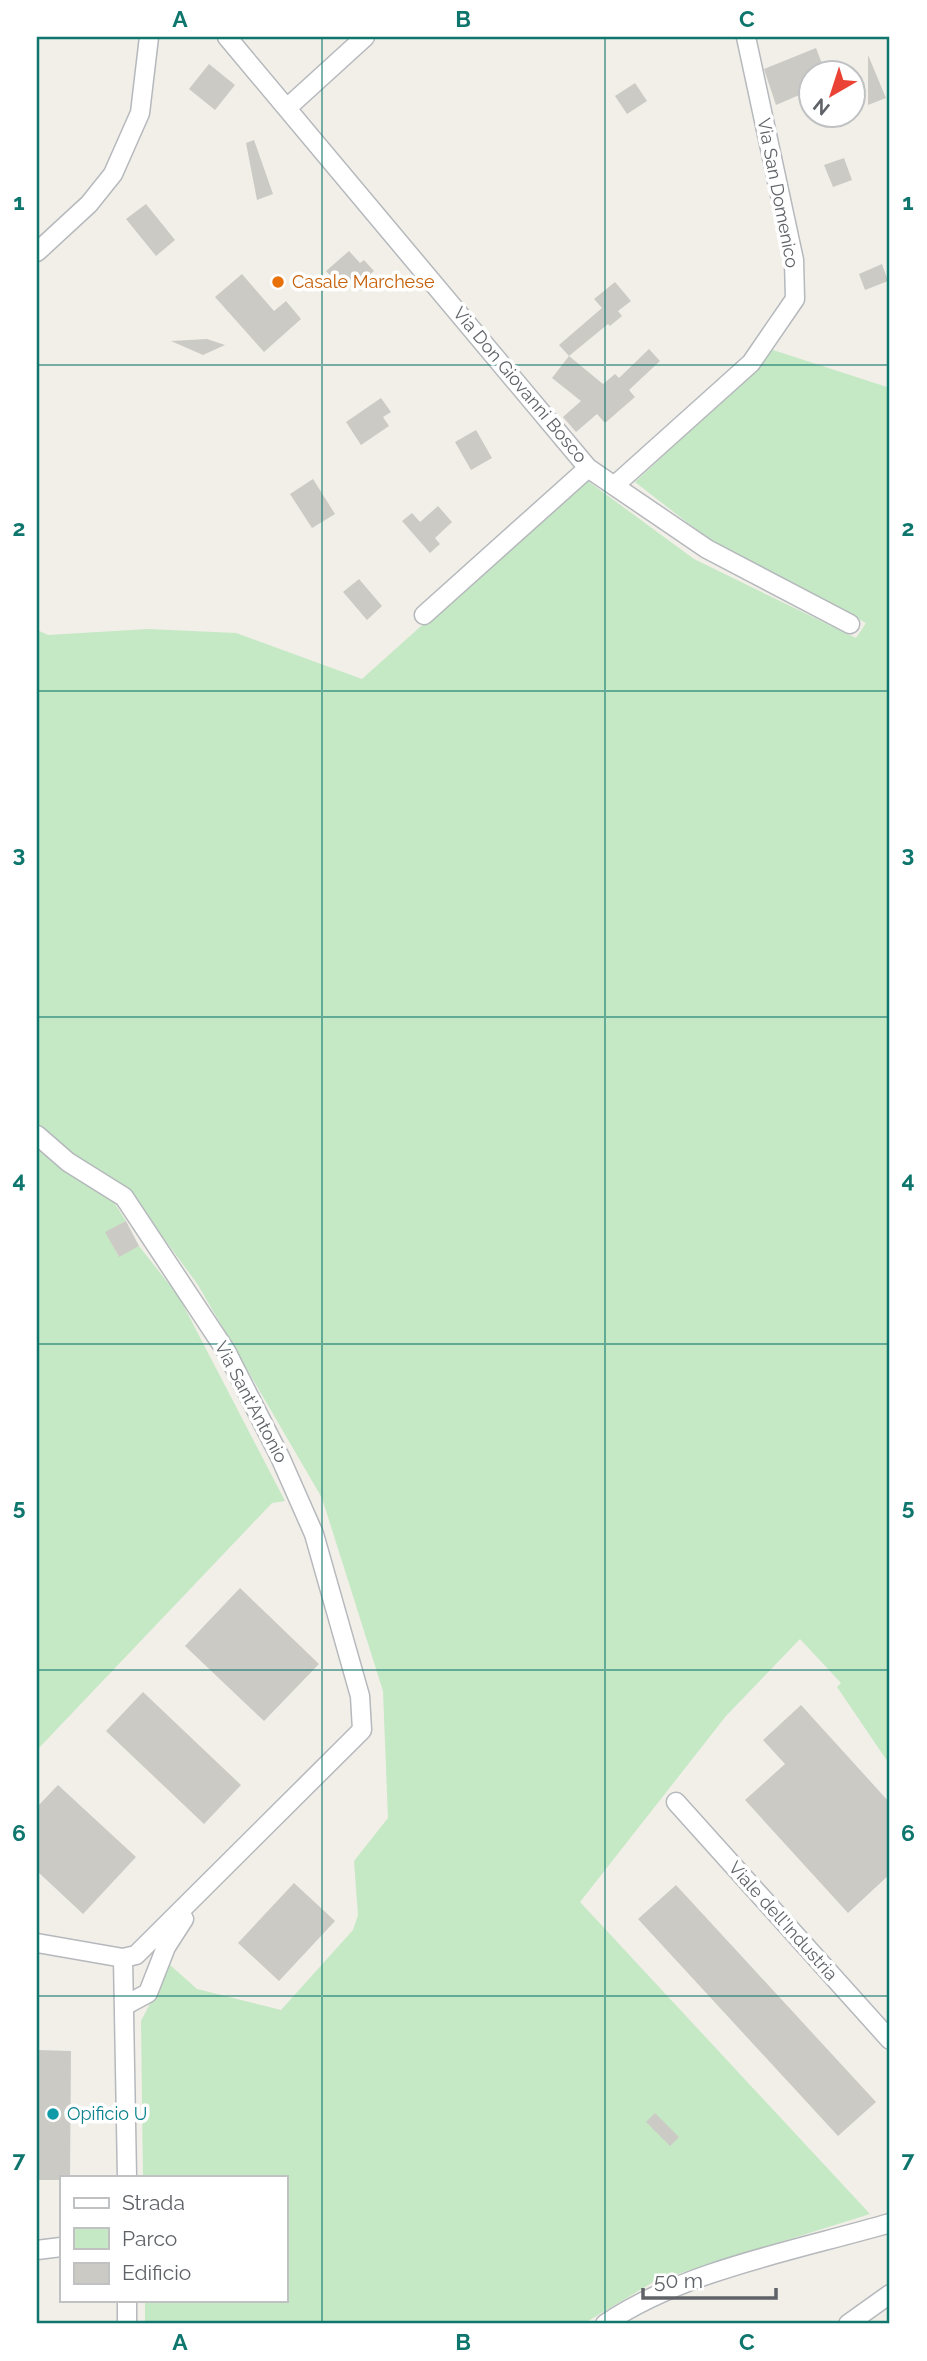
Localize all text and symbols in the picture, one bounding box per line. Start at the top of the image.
text: A [172,5,188,32]
text: B [455,5,471,32]
text: C [739,5,755,32]
north arrow [797,60,867,130]
text: N [809,94,834,120]
street label: Via San Domenico [754,116,803,270]
text: 1 [13,188,25,215]
text: 1 [902,188,914,215]
place label: Casale Marchese [292,271,435,292]
marker: Casale Marchese [270,274,286,290]
street label: Via Don Giovanni Bosco [449,302,592,467]
text: 2 [13,514,25,541]
text: 2 [902,514,914,541]
text: 3 [13,840,25,867]
text: 3 [902,840,914,867]
text: 4 [12,1166,26,1193]
text: 4 [901,1166,915,1193]
street label: Via Sant'Antonio [211,1338,292,1466]
text: 5 [13,1493,26,1520]
text: 5 [902,1493,915,1520]
text: 6 [12,1819,26,1846]
text: 6 [901,1819,915,1846]
street label: Viale dell'Industria [725,1857,842,1984]
place label: Opificio U [67,2103,147,2124]
marker: Opificio U [45,2106,61,2122]
text: 7 [13,2145,26,2172]
text: 7 [902,2145,915,2172]
legend [60,2176,287,2302]
text: Strada [122,2190,185,2215]
text: Parco [122,2226,177,2251]
scale bar [643,2256,776,2300]
text: Edificio [122,2260,191,2285]
text: 50 m [654,2268,703,2293]
text: A [172,2328,188,2355]
text: B [455,2328,471,2355]
text: C [739,2328,755,2355]

